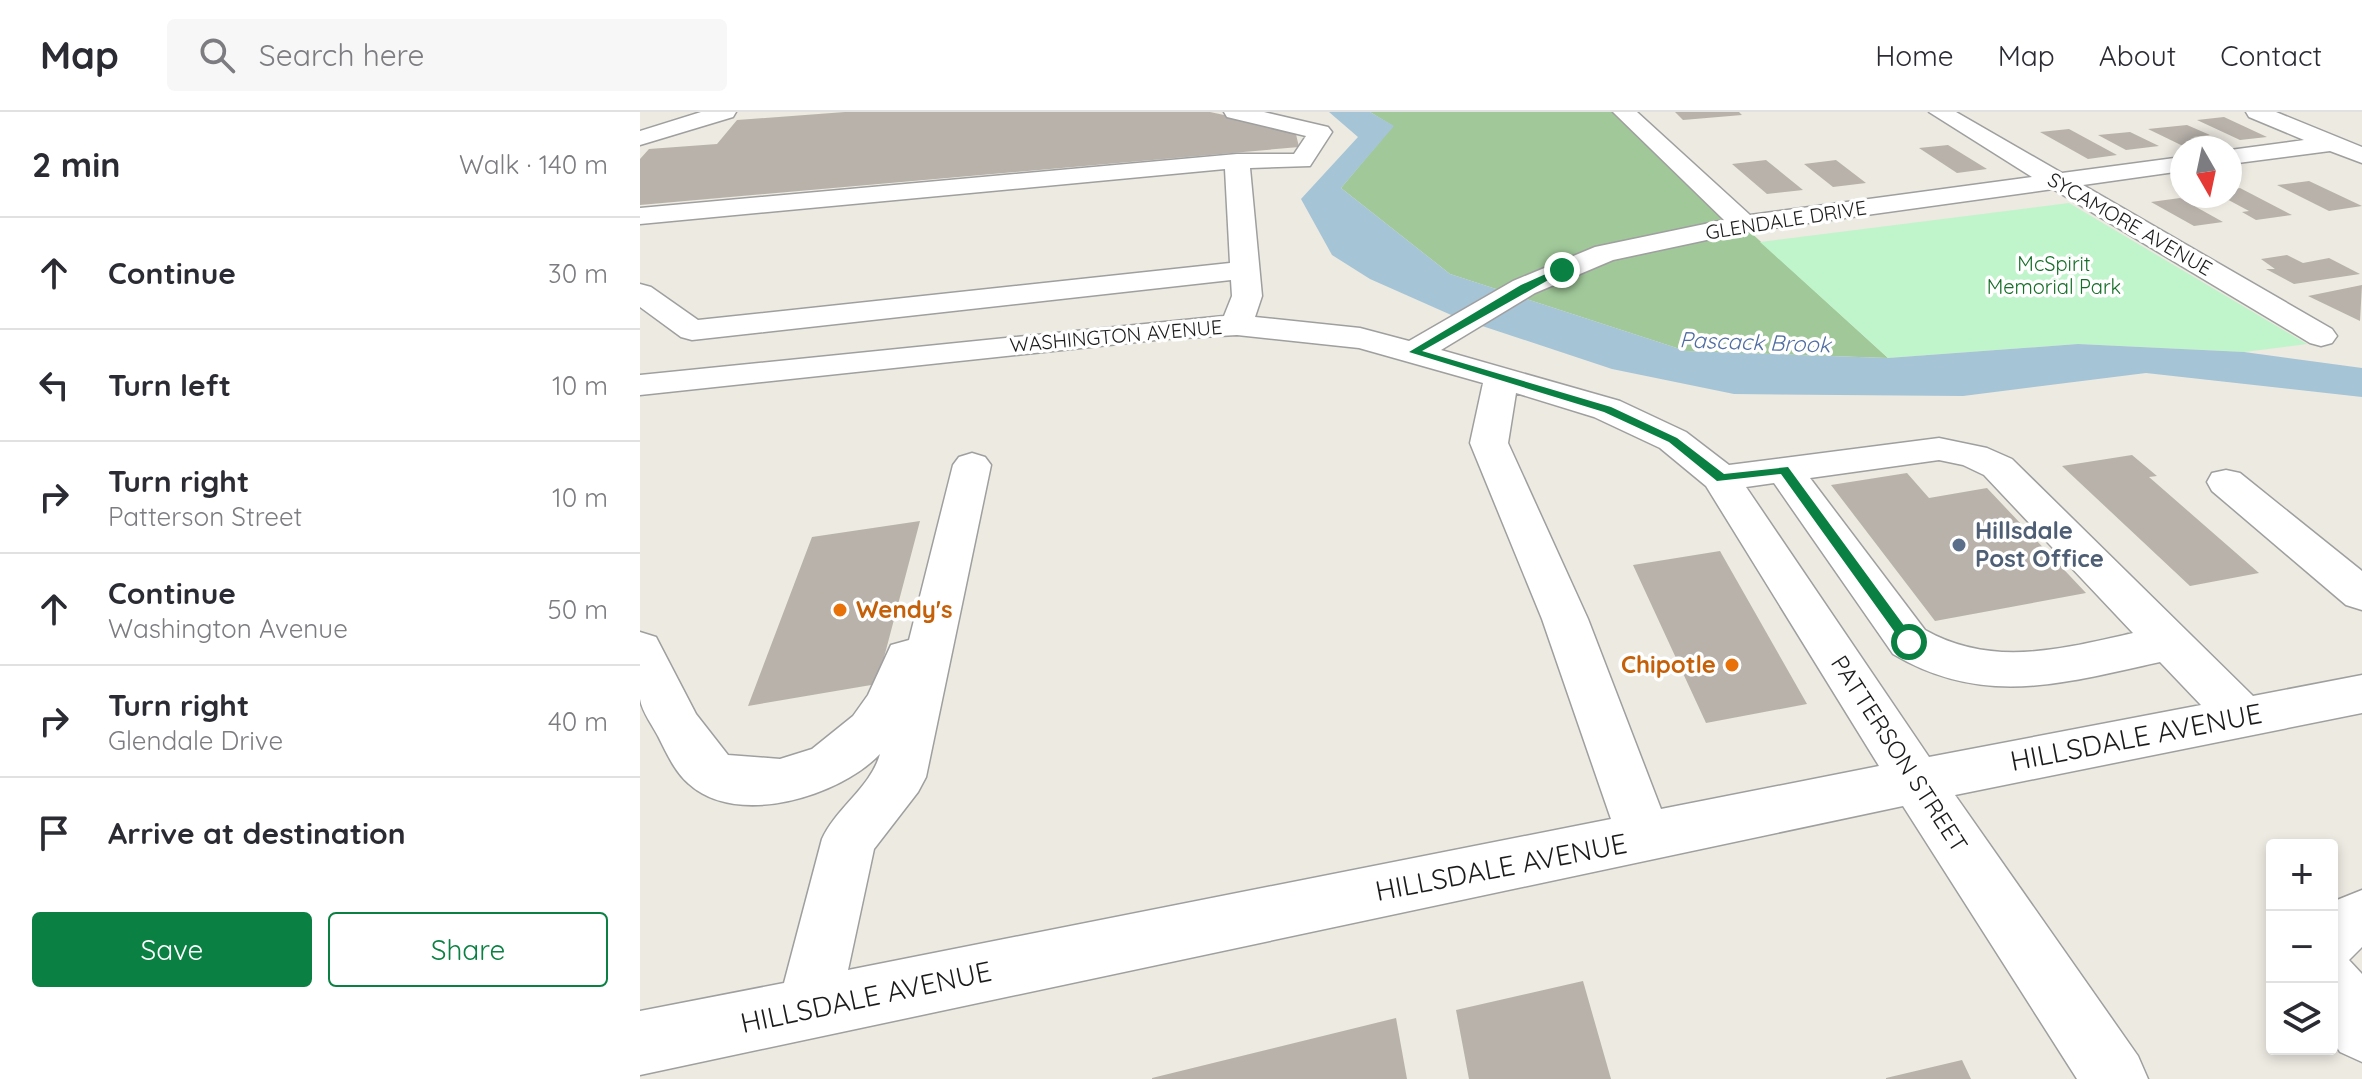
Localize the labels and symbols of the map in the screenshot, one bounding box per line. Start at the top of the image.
north arrow [2170,136,2242,208]
street label: SYCAMORE AVENUE [2044,166,2217,281]
street label: GLENDALE DRIVE [1704,194,1868,245]
park label: McSpirit Memorial Park [1987,251,2121,299]
route end [1544,252,1580,288]
street label: WASHINGTON AVENUE [1009,314,1223,357]
water label: Pascack Brook [1679,325,1833,359]
place label: Hillsdale Post Office [1975,515,2104,573]
marker: Hillsdale Post Office [1950,536,1968,554]
place label: Wendy's [856,594,953,624]
marker: Wendy's [831,601,849,619]
route start [1891,624,1927,660]
place label: Chipotle [1621,649,1716,679]
street label: PATTERSON STREET [1825,649,1975,858]
marker: Chipotle [1723,656,1741,674]
street label: HILLSDALE AVENUE [2007,695,2265,778]
street label: HILLSDALE AVENUE [1372,825,1630,908]
street label: HILLSDALE AVENUE [737,953,995,1040]

